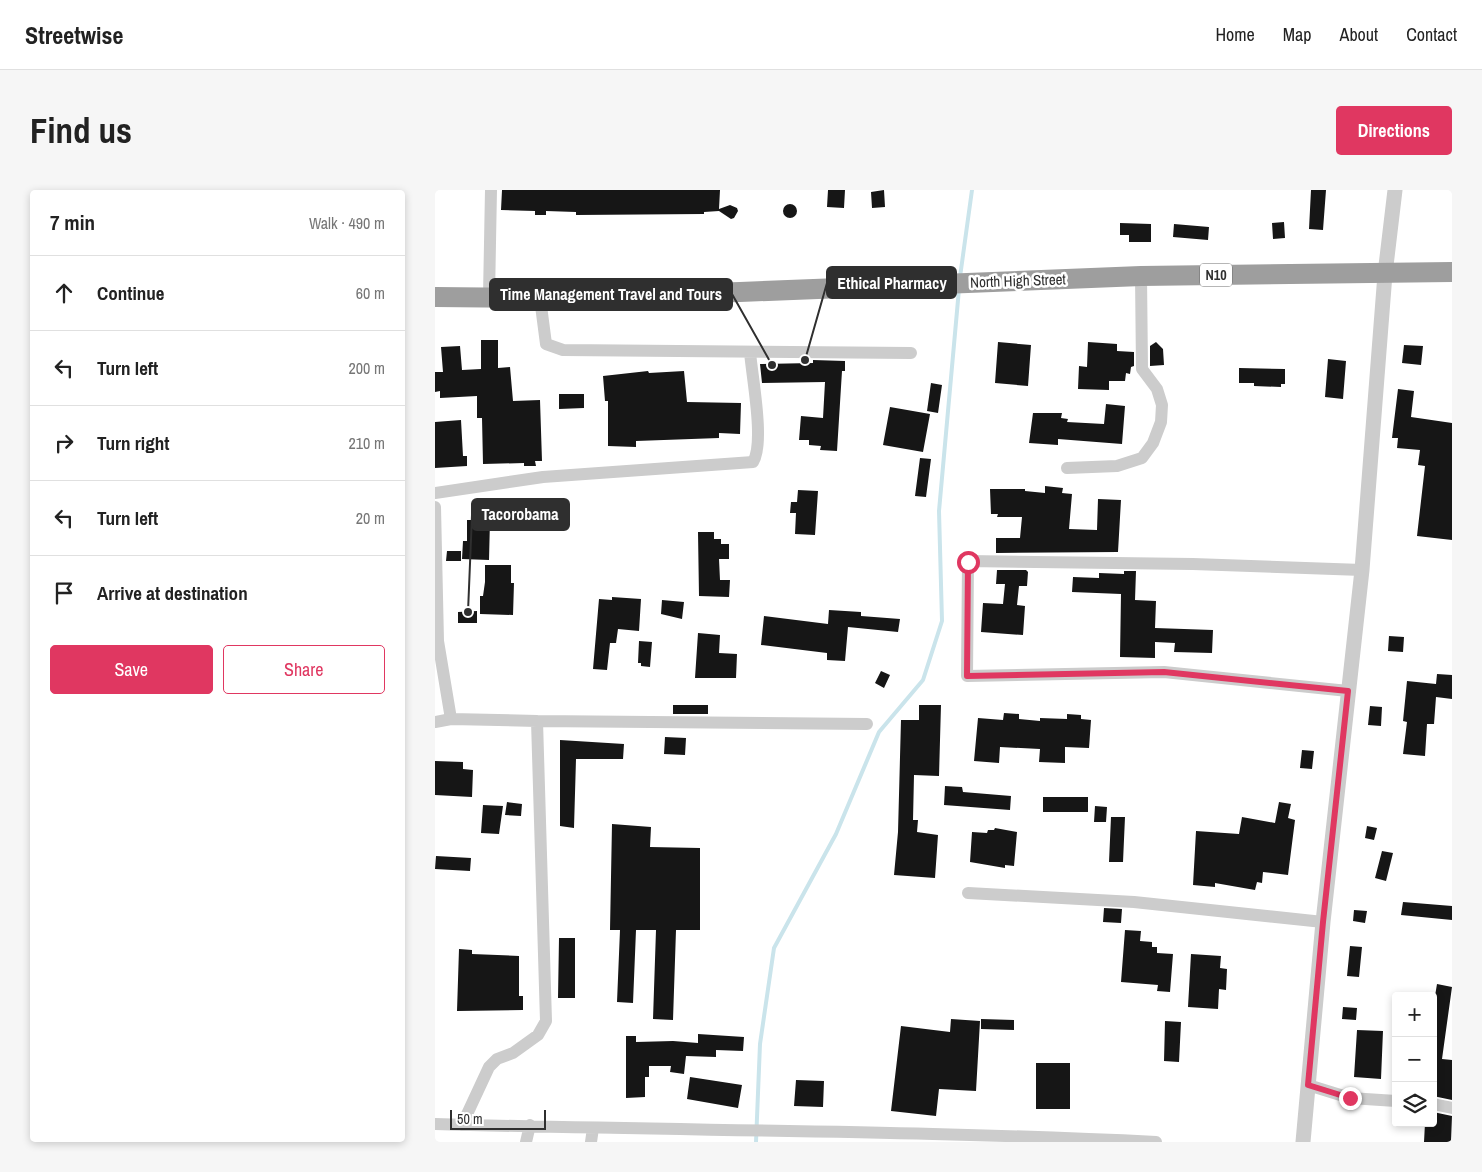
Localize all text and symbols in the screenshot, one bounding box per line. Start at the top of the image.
text: Streetwise [25,19,123,51]
text: Home [1215,22,1255,47]
text: Map [1283,22,1312,47]
text: About [1340,22,1378,47]
text: Contact [1406,22,1457,47]
button: Directions [1336,106,1452,155]
text: Find us [30,107,132,154]
text: 7 min [50,208,95,237]
text: Walk · 490 m [309,212,385,234]
road number: N10 [1200,264,1232,286]
callout: Ethical Pharmacy [827,267,956,298]
street label: North High Street [970,268,1067,293]
text: Ethical Pharmacy [837,272,947,294]
icon: ahead [50,279,78,307]
callout: Time Management Travel and Tours [490,279,732,310]
text: Continue [97,280,165,306]
text: 60 m [356,282,385,304]
text: Time Management Travel and Tours [500,283,722,305]
icon: left [50,354,78,382]
text: Turn left [97,355,158,381]
text: 200 m [349,357,385,379]
icon: right [50,429,78,457]
text: Turn right [97,430,169,456]
text: 210 m [349,432,385,454]
callout: Tacorobama [472,499,569,530]
text: Tacorobama [481,503,559,525]
icon: left [50,504,78,532]
text: Turn left [97,505,158,531]
text: 20 m [356,507,385,529]
route start [957,551,980,574]
icon: arrive [50,579,78,607]
text: Arrive at destination [97,580,248,606]
button: Save [50,645,213,694]
button: Share [223,645,385,694]
map controls [1392,992,1437,1127]
button: + [1392,992,1437,1037]
button: − [1392,1037,1437,1082]
button: layers [1392,1082,1437,1127]
route end [1339,1087,1362,1110]
scale bar [450,1107,546,1130]
text: 50 m [457,1110,483,1128]

